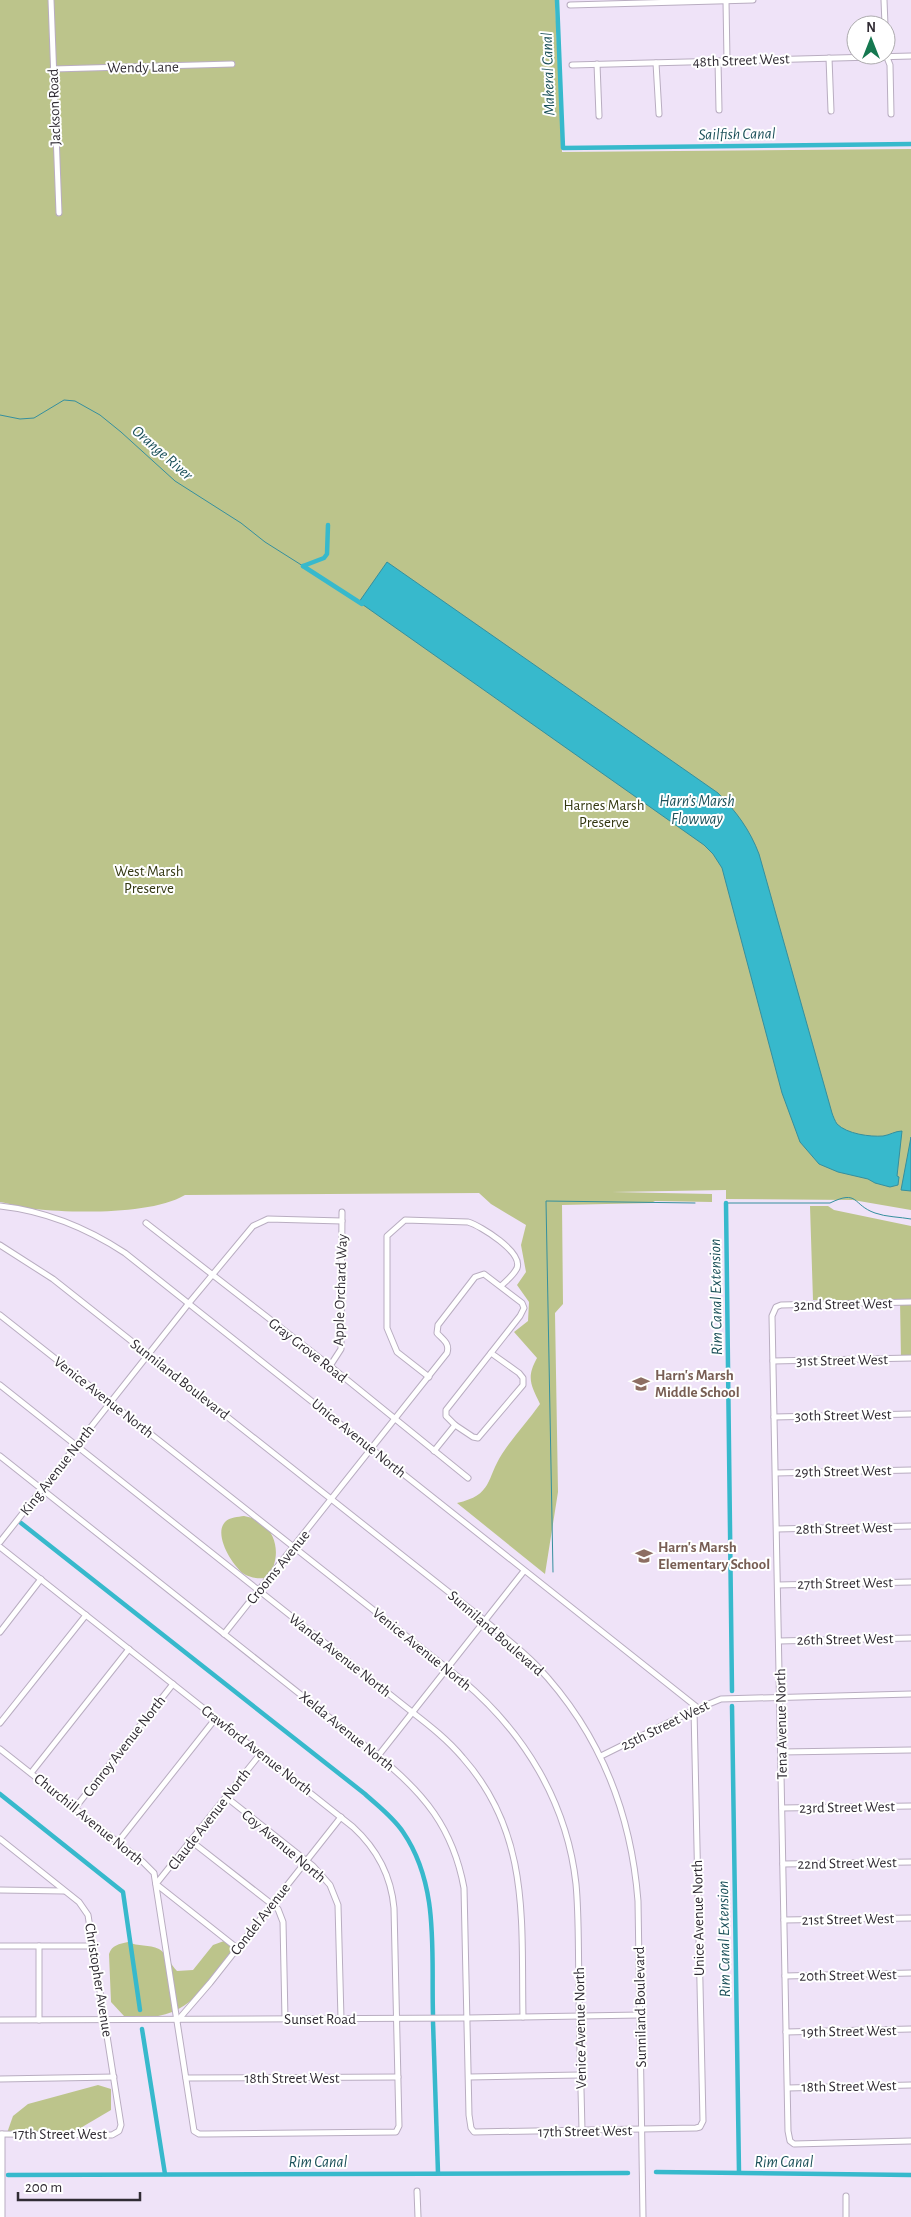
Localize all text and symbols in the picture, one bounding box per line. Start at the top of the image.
north arrow [846,15,896,65]
text: N [866,21,876,35]
water label: Makeral Canal [539,32,557,116]
street label: 48th Street West [692,51,790,70]
street label: Wendy Lane [107,59,179,76]
street label: Jackson Road [46,68,63,146]
water label: Sailfish Canal [698,125,776,143]
water label: Orange River [129,422,196,484]
water label: Harn's Marsh Flowway [659,793,735,827]
park label: Harnes Marsh Preserve [564,798,644,830]
park label: West Marsh Preserve [114,864,184,896]
street label: Apple Orchard Way [331,1233,350,1346]
water label: Rim Canal Extension [707,1238,725,1356]
street label: 32nd Street West [794,1296,893,1313]
street label: Gray Grove Road [266,1315,350,1386]
street label: Sunniland Boulevard [127,1336,232,1423]
street label: 31st Street West [796,1352,888,1369]
street label: Venice Avenue North [51,1354,156,1441]
place label: Harn's Marsh Middle School [655,1368,740,1400]
school or university icon: Harn's Marsh Middle School [631,1374,651,1394]
street label: Unice Avenue North [309,1396,409,1481]
street label: 30th Street West [794,1407,892,1424]
street label: King Avenue North [18,1422,97,1518]
street label: 29th Street West [795,1463,892,1480]
street label: 28th Street West [795,1520,893,1537]
street label: Crooms Avenue [244,1527,313,1607]
place label: Harn's Marsh Elementary School [658,1540,770,1572]
school or university icon: Harn's Marsh Elementary School [634,1546,654,1566]
street label: 27th Street West [797,1575,893,1592]
street label: Sunniland Boulevard [445,1588,546,1679]
street label: Venice Avenue North [370,1605,474,1694]
street label: Wanda Avenue North [286,1611,394,1700]
street label: 26th Street West [797,1631,894,1648]
street label: Tena Avenue North [773,1668,790,1780]
street label: Xelda Avenue North [296,1689,397,1774]
street label: Conroy Avenue North [80,1693,168,1800]
street label: 25th Street West [619,1698,712,1753]
street label: Crawford Avenue North [198,1702,315,1798]
street label: Claude Avenue North [165,1766,253,1873]
street label: Churchill Avenue North [31,1771,146,1868]
street label: 23rd Street West [799,1799,895,1816]
street label: Coy Avenue North [239,1807,328,1886]
street label: 22nd Street West [797,1855,897,1872]
street label: Unice Avenue North [690,1860,707,1976]
street label: Condel Avenue [228,1880,293,1958]
water label: Rim Canal Extension [715,1880,733,1998]
street label: 21st Street West [802,1911,895,1928]
street label: Christopher Avenue [82,1922,115,2038]
street label: Sunniland Boulevard [632,1946,649,2068]
street label: Venice Avenue North [572,1967,589,2089]
street label: 20th Street West [799,1967,897,1984]
street label: Sunset Road [284,2012,356,2027]
street label: 19th Street West [801,2023,897,2040]
street label: 18th Street West [244,2071,340,2086]
street label: 18th Street West [801,2078,897,2095]
street label: 17th Street West [538,2123,632,2140]
street label: 17th Street West [13,2127,107,2142]
water label: Rim Canal [289,2154,348,2170]
water label: Rim Canal [755,2154,814,2170]
scale bar [18,2170,140,2202]
text: 200 m [25,2180,62,2195]

